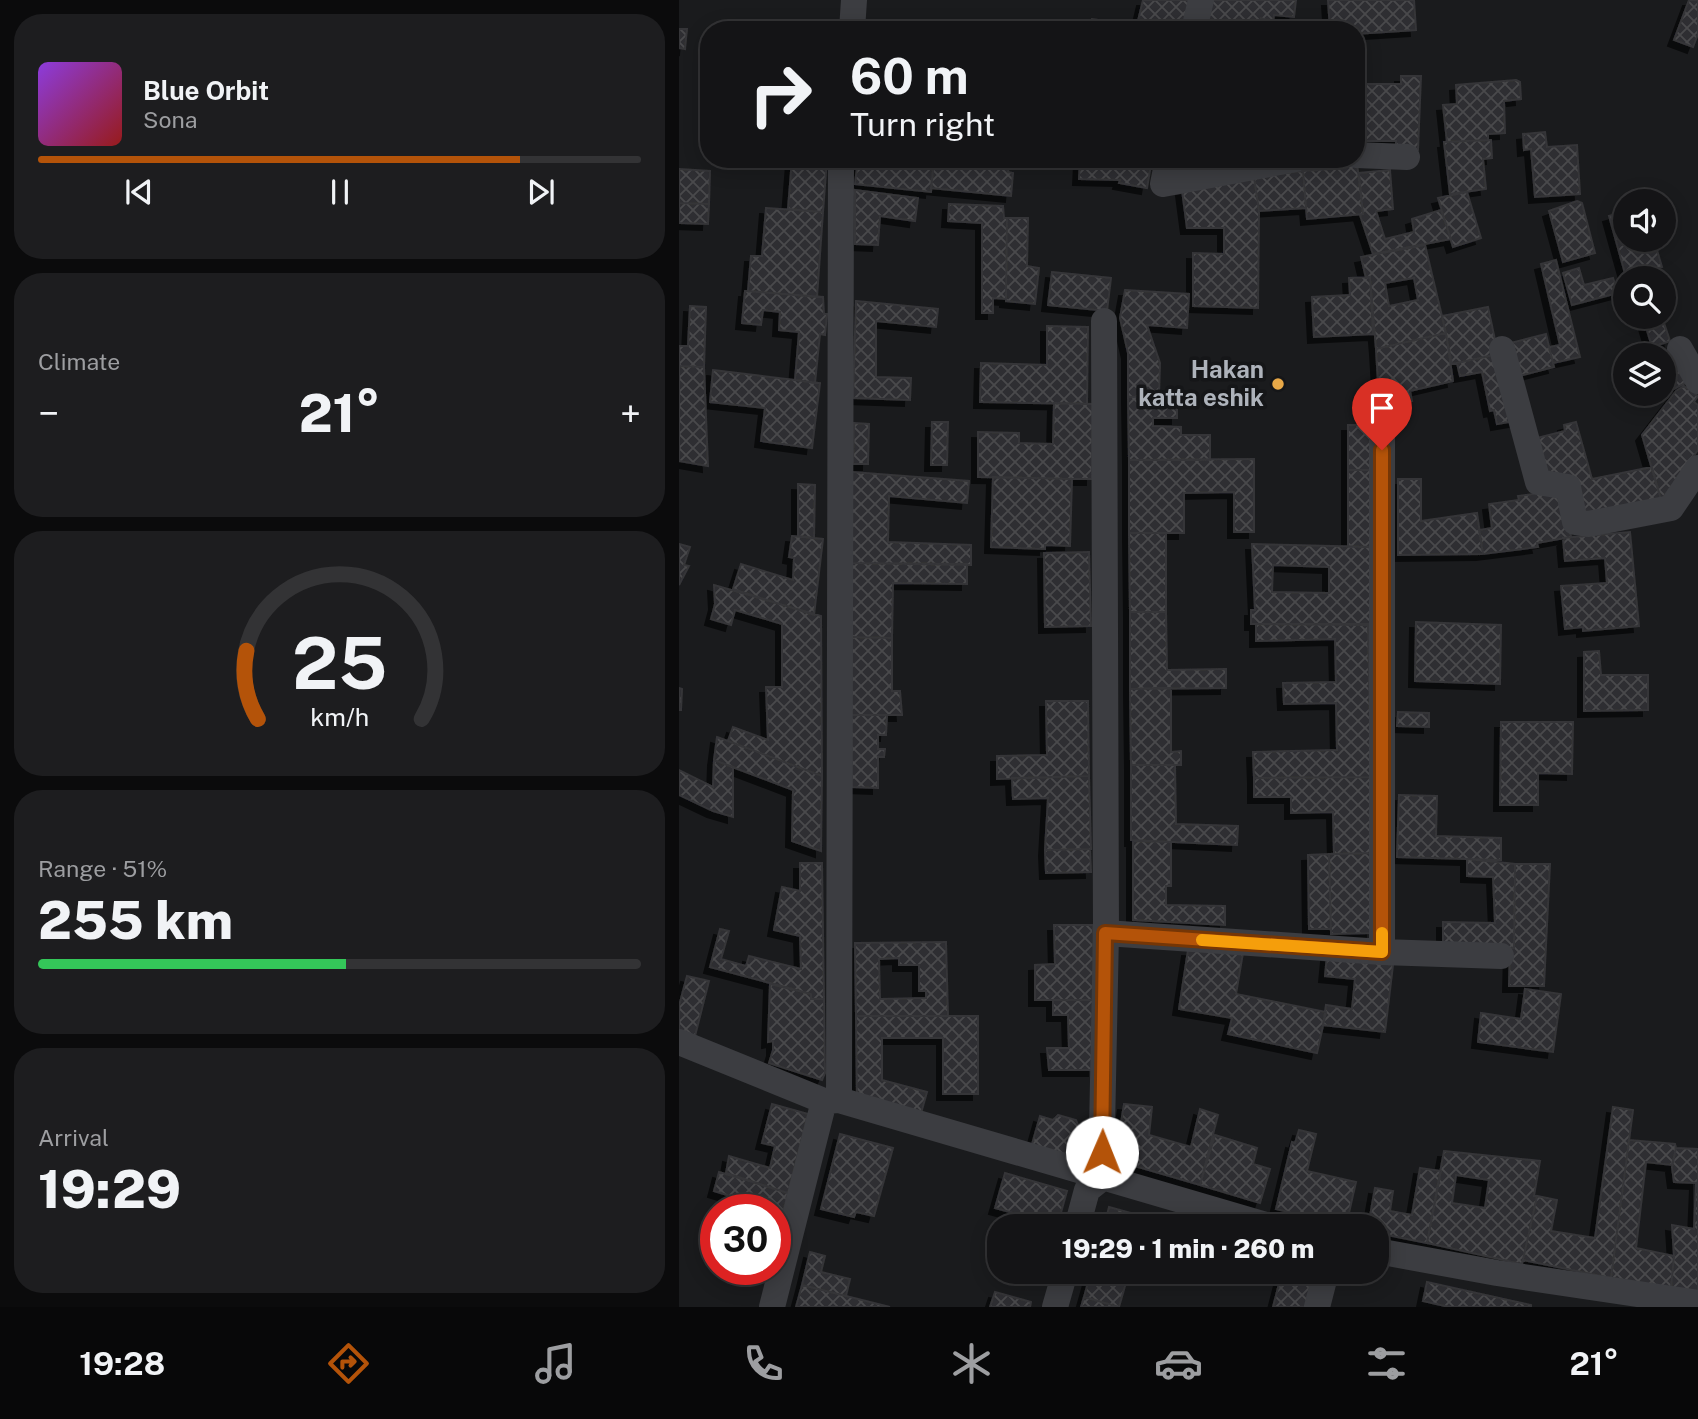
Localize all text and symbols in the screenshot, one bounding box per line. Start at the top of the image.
text: 60 m [850,47,969,105]
icon: right [735,49,826,140]
text: Blue Orbit [143,75,269,106]
text: Sona [143,106,197,133]
text: Turn right [850,106,995,143]
icon: previous [120,173,158,211]
icon: pause [321,173,359,211]
icon: next [522,173,560,211]
map controls [1613,189,1676,406]
button: sound [1613,189,1676,252]
button: search [1613,266,1676,329]
button: layers [1613,343,1676,406]
text: Climate [38,348,120,375]
place label: Hakan katta eshik [1138,355,1264,411]
marker: Hakan katta eshik [1270,376,1286,392]
pin [1352,378,1412,450]
text: 21° [299,383,380,444]
icon: arrive [1363,389,1401,427]
text: − [38,391,59,436]
text: + [620,391,641,436]
text: 25 [292,621,387,706]
text: km/h [310,702,369,732]
text: Range · 51% [38,855,167,882]
text: 255 km [38,890,233,951]
position arrow [1065,1115,1139,1189]
text: Arrival [38,1124,109,1151]
text: 19:29 [38,1159,181,1220]
speed limit sign: 30 [700,1194,791,1285]
text: 19:29 · 1 min · 260 m [1062,1233,1314,1264]
icon: directions [324,1339,373,1388]
icon: music [531,1339,580,1388]
icon: phone [739,1339,788,1388]
icon: climate [947,1339,996,1388]
icon: car [1154,1339,1203,1388]
icon: filters [1362,1339,1411,1388]
text: 19:28 [79,1345,165,1382]
text: 21° [1569,1345,1619,1382]

